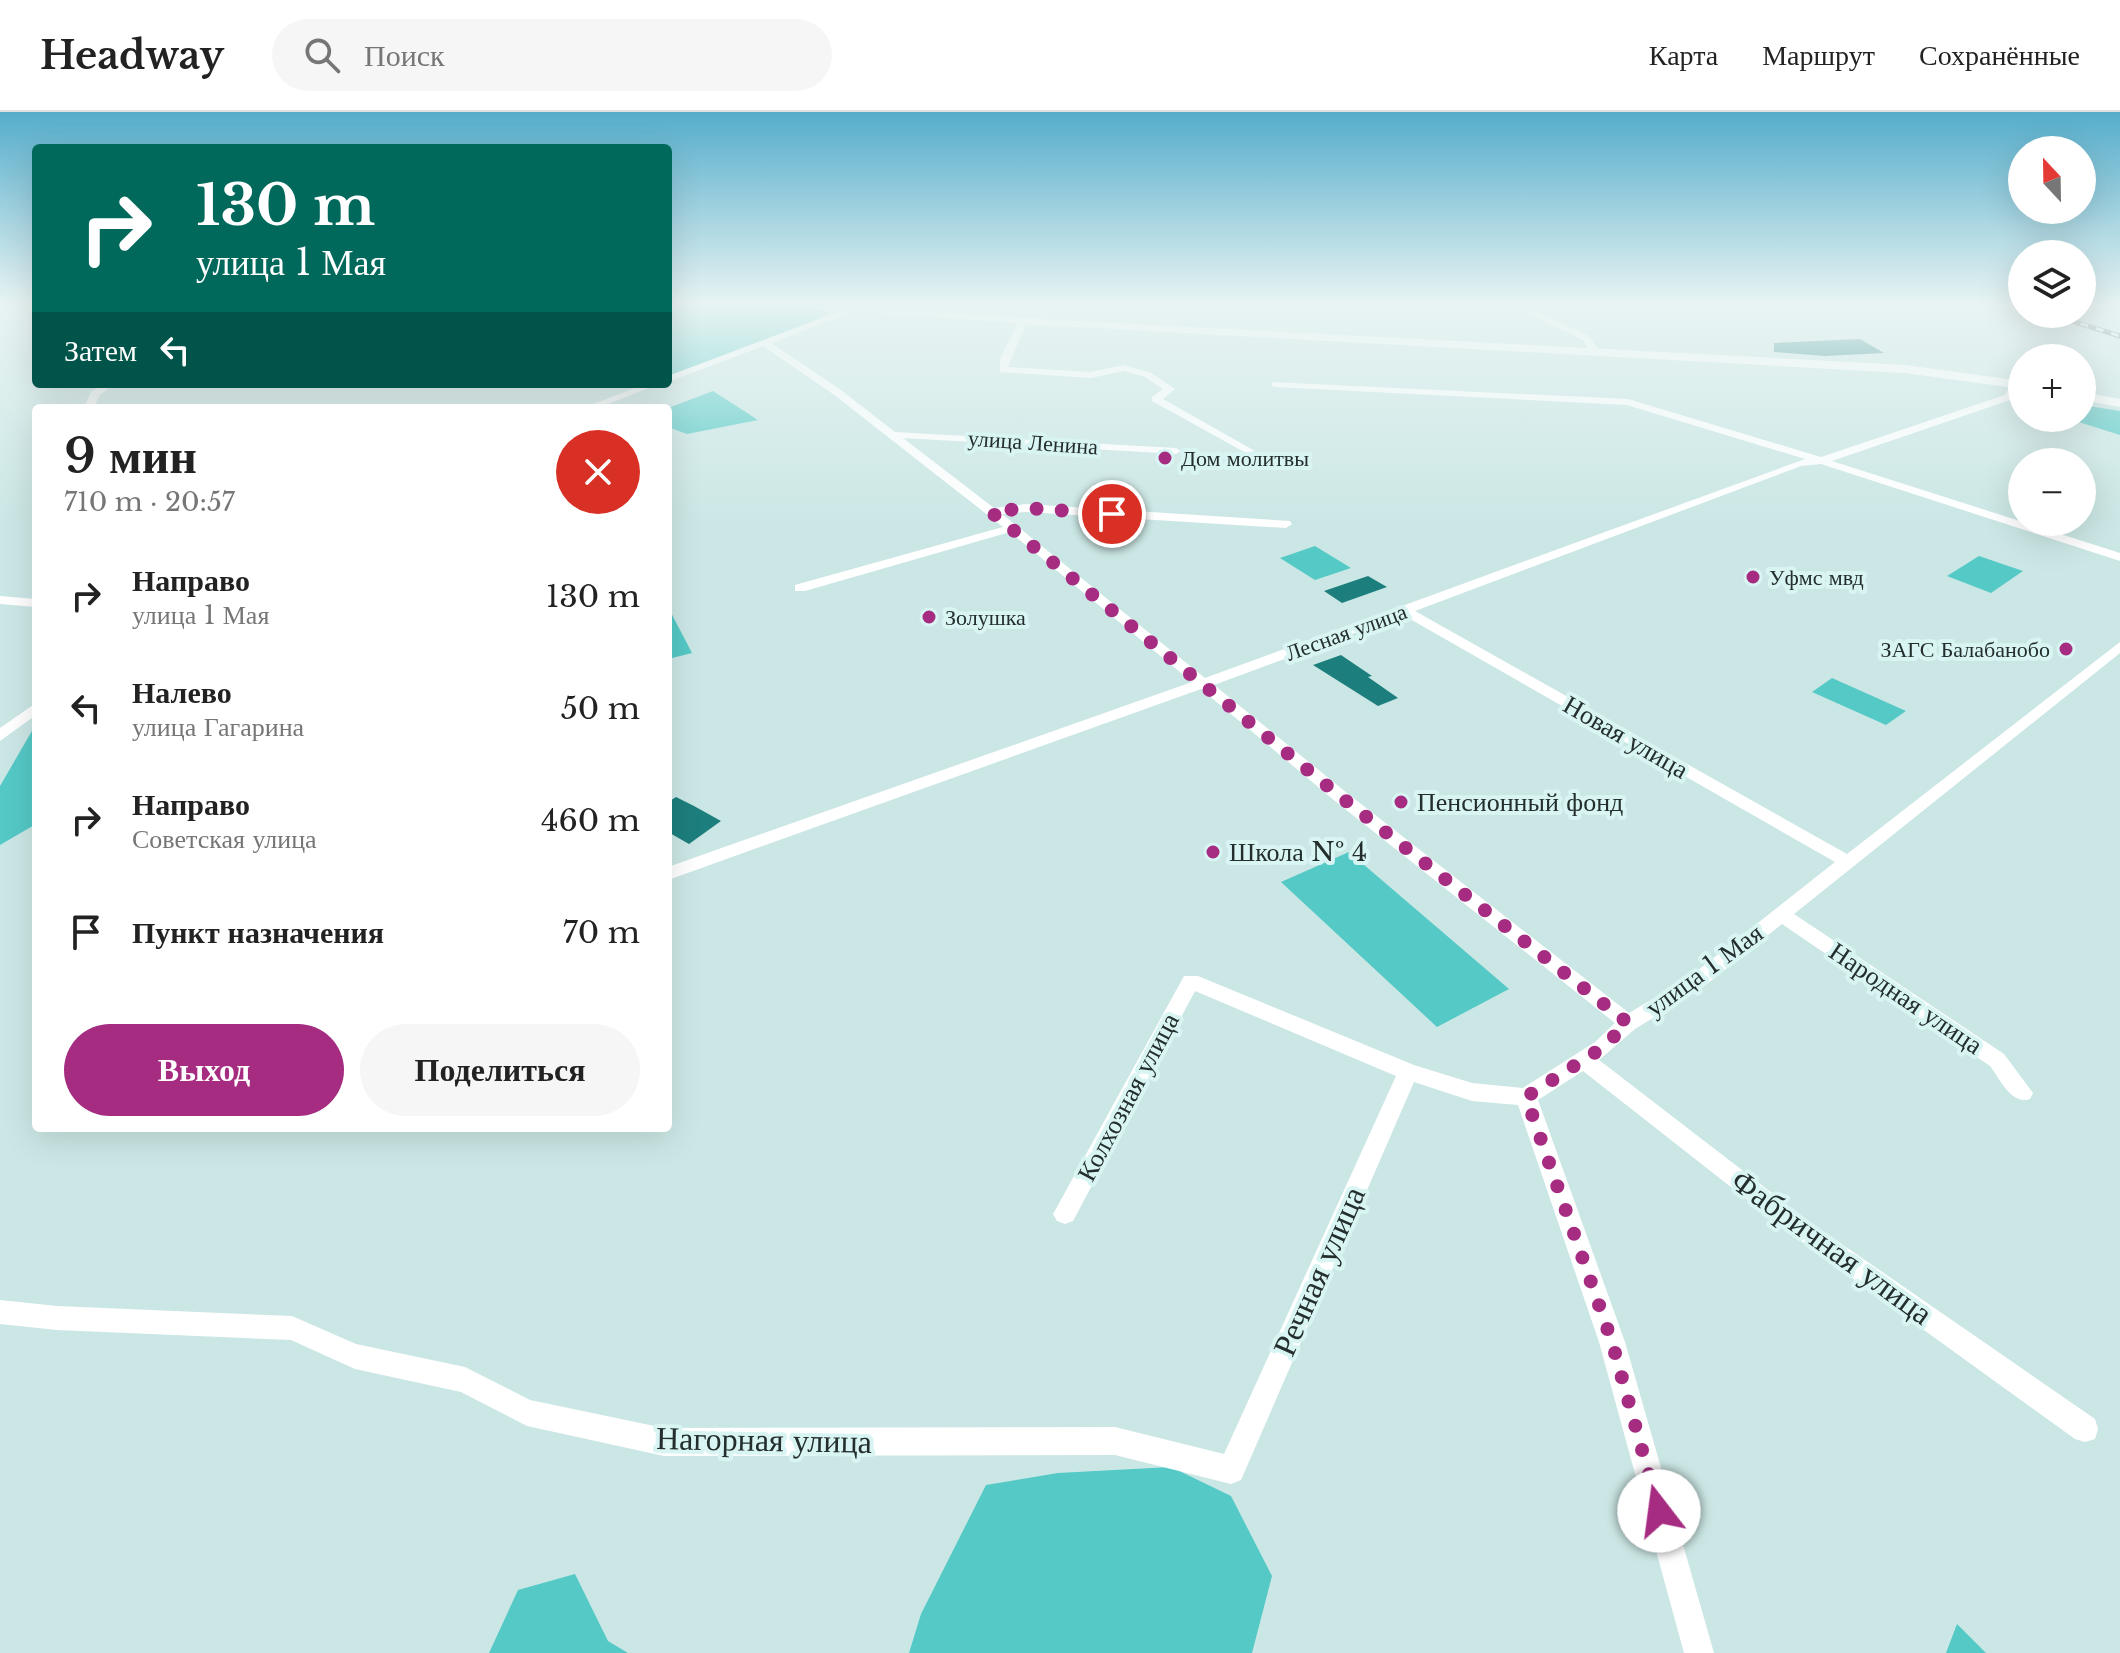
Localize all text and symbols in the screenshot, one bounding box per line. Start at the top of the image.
search box [272,19,832,91]
text: Headway [40,32,224,79]
icon: search [300,33,344,77]
text: Поиск [364,37,445,74]
text: Карта [1649,38,1718,73]
text: Маршрут [1762,38,1875,73]
text: Сохранённые [1919,38,2080,73]
north arrow [2008,136,2096,224]
map controls [2008,136,2096,536]
text: 130 m [196,171,375,240]
icon: right [64,176,168,280]
text: улица 1 Мая [196,240,386,285]
button: layers [2008,240,2096,328]
icon: left [153,328,197,372]
text: Затем [64,332,137,369]
button: + [2008,344,2096,432]
street label: улица Ленина [967,424,1099,461]
text: 9 мин [64,426,197,486]
button: close [556,430,640,514]
place label: Дом молитвы [1181,445,1309,472]
button: − [2008,448,2096,536]
marker: Дом молитвы [1156,449,1174,467]
pin [1078,480,1146,548]
text: 710 m · 20:57 [64,486,235,518]
icon: arrive [1090,492,1134,536]
text: Направо [132,562,250,599]
place label: Уфмс мвд [1769,564,1864,591]
marker: Уфмс мвд [1744,568,1762,586]
icon: right [64,574,108,618]
text: 130 m [546,578,640,615]
street label: Лесная улица [1282,598,1411,667]
text: улица 1 Мая [132,599,269,631]
place label: Золушка [945,604,1026,631]
marker: Золушка [920,608,938,626]
place label: ЗАГС Балабанобо [1880,636,2050,663]
marker: ЗАГС Балабанобо [2057,640,2075,658]
text: Налево [132,674,232,711]
icon: left [64,686,108,730]
street label: Новая улица [1558,688,1695,786]
text: 50 m [561,690,640,727]
text: улица Гагарина [132,711,304,743]
text: Направо [132,786,250,823]
place label: Пенсионный фонд [1417,786,1623,818]
marker: Пенсионный фонд [1392,793,1410,811]
icon: right [64,798,108,842]
text: 460 m [541,802,640,839]
text: Советская улица [132,823,317,855]
place label: Школа № 4 [1229,836,1367,868]
marker: Школа № 4 [1204,843,1222,861]
icon: arrive [64,910,108,954]
text: Пункт назначения [132,914,384,951]
text: 70 m [563,914,640,951]
street label: улица 1 Мая [1639,917,1769,1023]
street label: Народная улица [1823,935,1989,1061]
street label: Колхозная улица [1070,1007,1186,1187]
button: Выход [64,1024,344,1116]
button: Поделиться [360,1024,640,1116]
street label: Фабричная улица [1723,1161,1941,1333]
street label: Речная улица [1264,1180,1374,1362]
street label: Нагорная улица [656,1418,872,1462]
position arrow [1617,1469,1701,1553]

